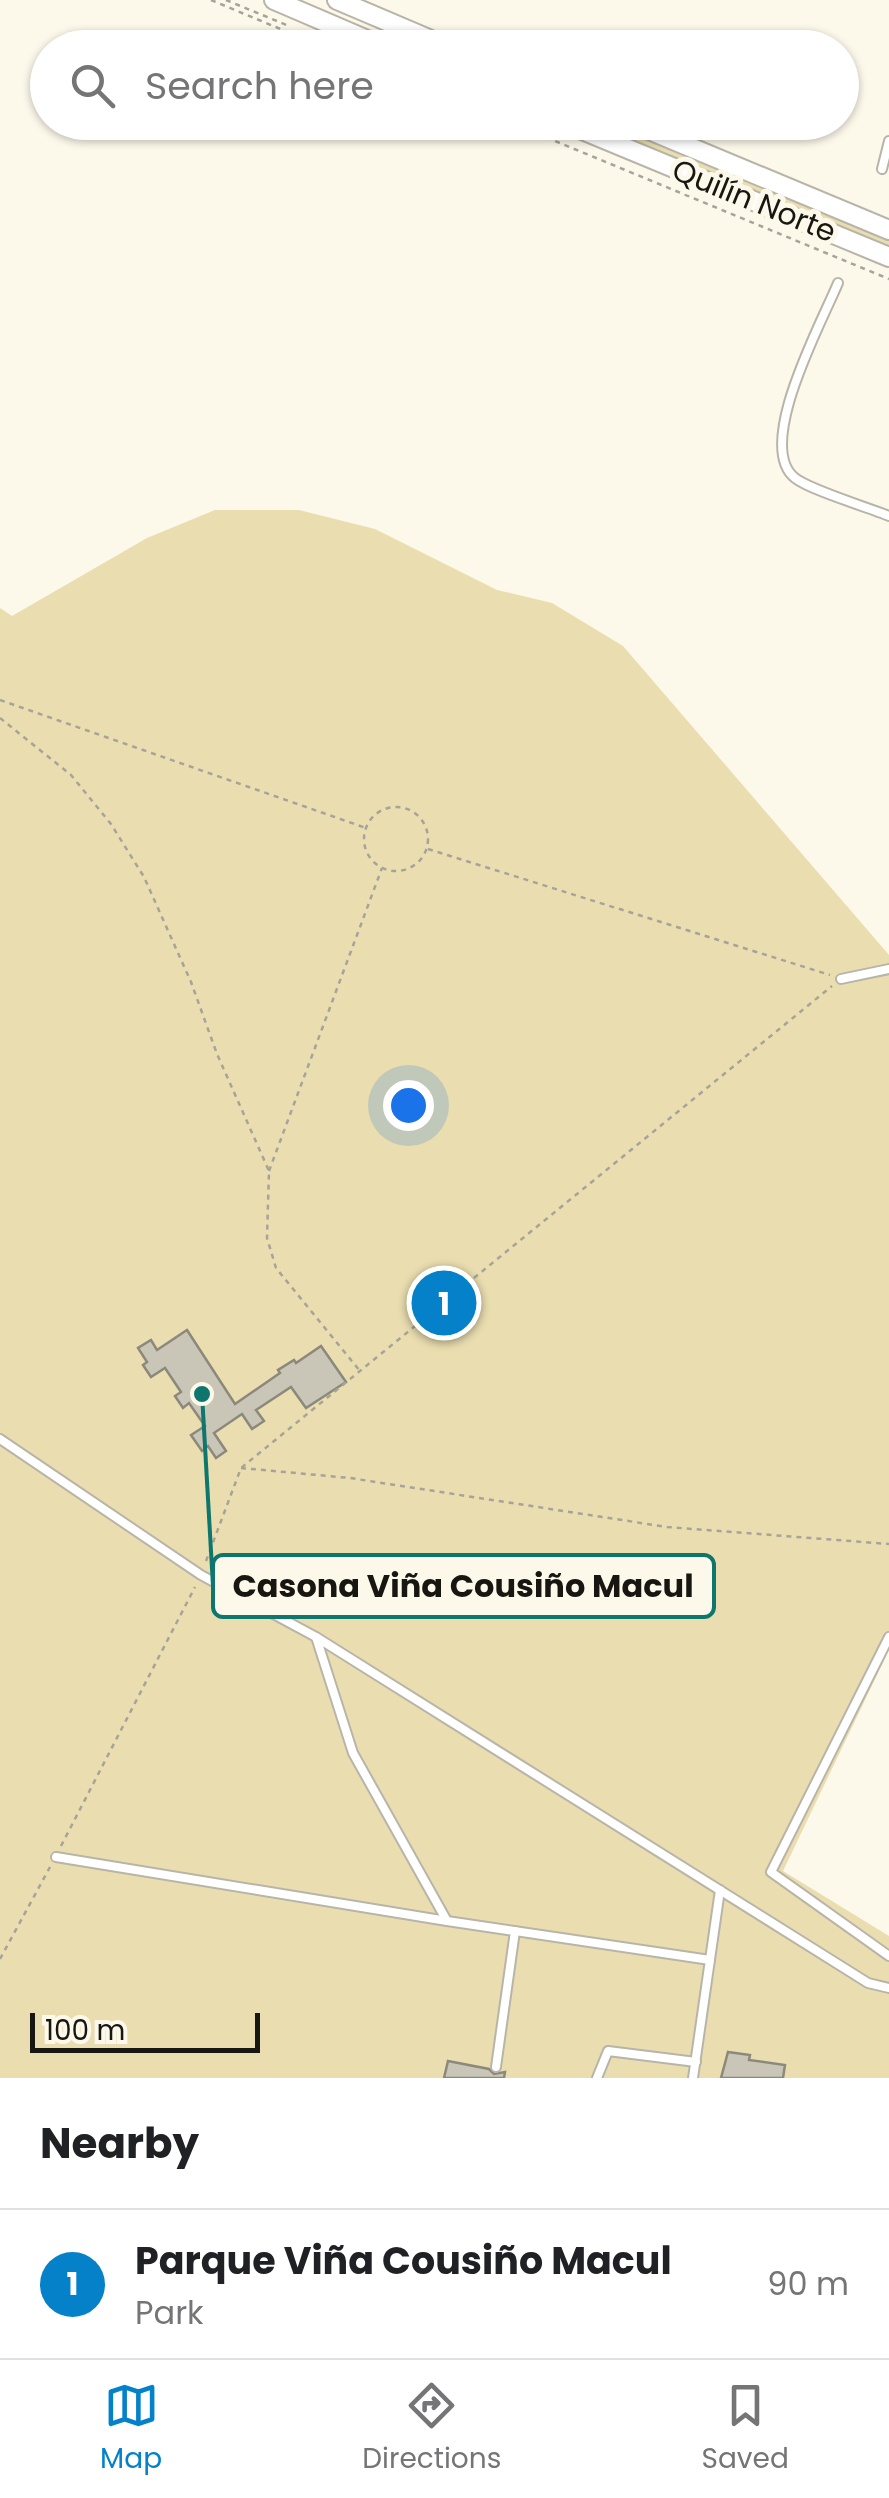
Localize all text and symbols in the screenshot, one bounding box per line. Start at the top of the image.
search box [30,30,859,140]
icon: search [65,58,120,113]
text: Search here [145,59,374,112]
street label: Quilín Norte [666,148,843,253]
your location [383,1080,434,1131]
pin: 1 [412,1266,476,1340]
callout: Casona Viña Cousiño Macul [213,1555,714,1617]
text: Casona Viña Cousiño Macul [232,1563,694,1608]
scale bar [30,2008,260,2052]
text: 100 m [45,2011,125,2050]
text: Nearby [40,2114,199,2173]
text: Parque Viña Cousiño Macul [135,2234,672,2287]
text: 1 [66,2261,79,2306]
text: 90 m [767,2261,849,2306]
text: Park [135,2290,204,2335]
tab: Map [100,2378,162,2480]
tab: Directions [362,2378,501,2480]
tab: Saved [702,2378,789,2480]

